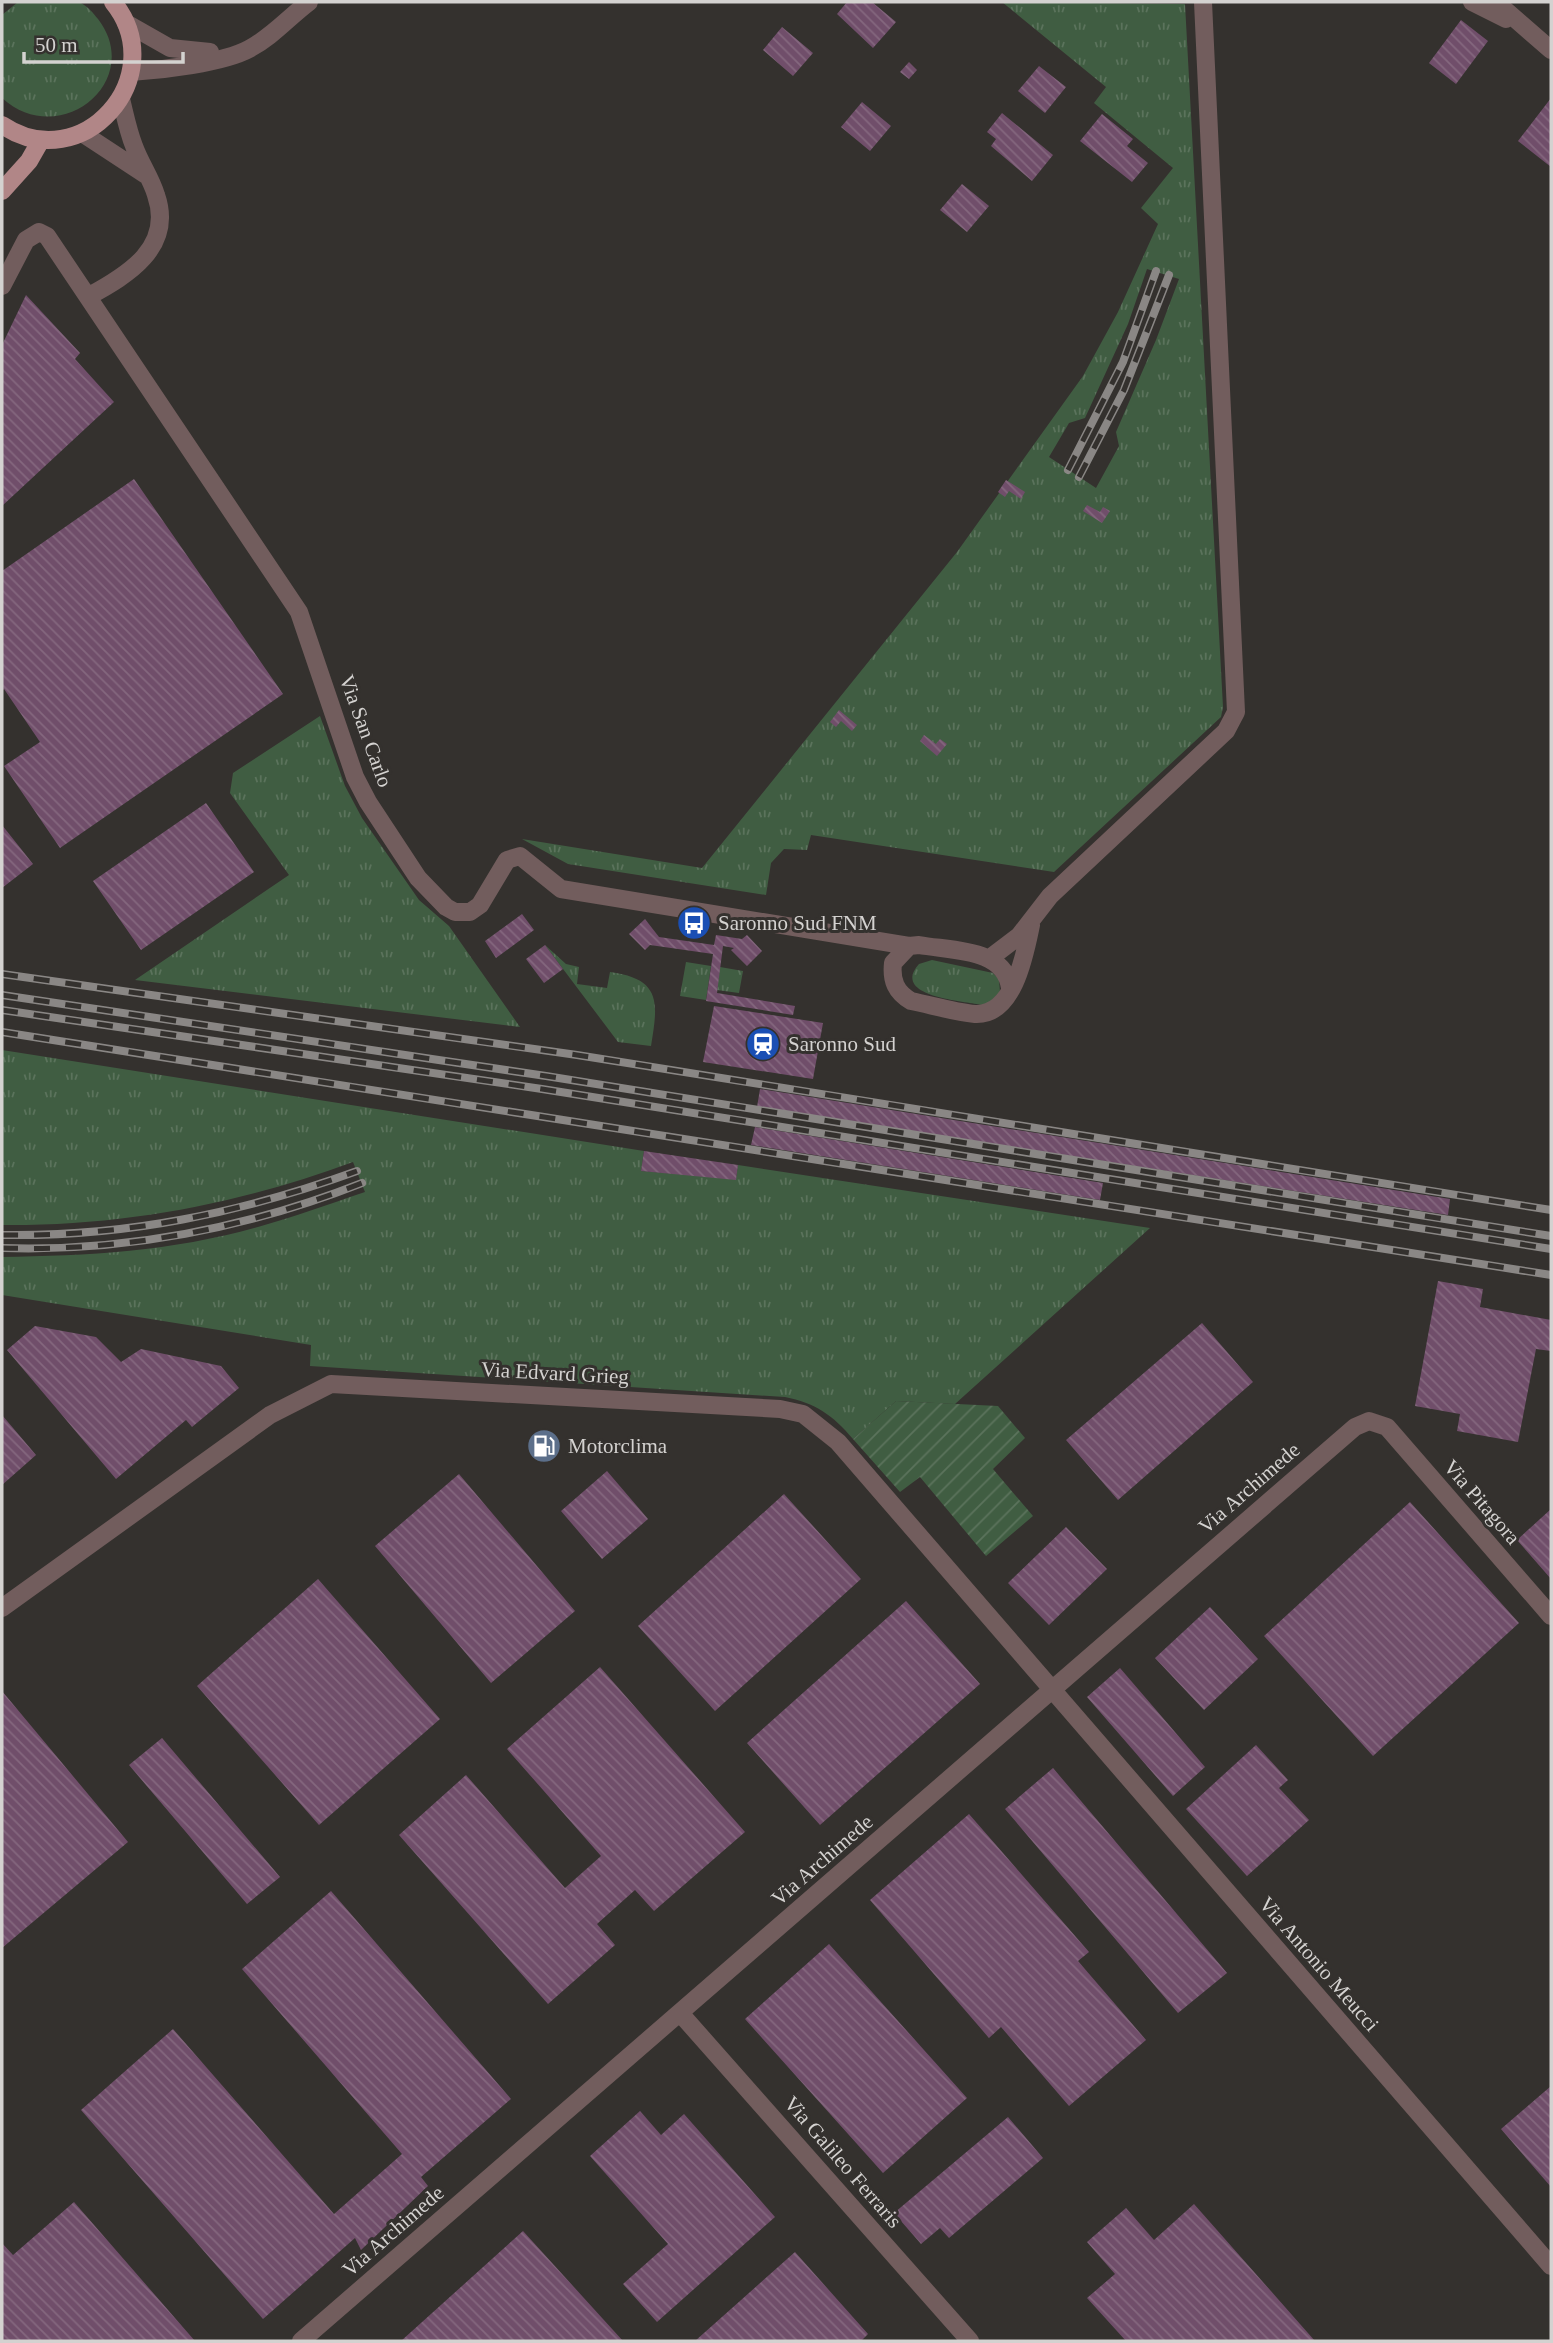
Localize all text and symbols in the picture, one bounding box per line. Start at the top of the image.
scale bar [24,21,184,65]
text: 50 m [35,33,78,57]
street label: Via San Carlo [335,672,397,790]
bus stop icon: Saronno Sud FNM [675,904,713,942]
place label: Saronno Sud FNM [718,911,877,935]
station icon: Saronno Sud [744,1025,782,1063]
place label: Saronno Sud [788,1032,896,1056]
street label: Via Edvard Grieg [480,1357,630,1389]
fuel station icon: Motorclima [525,1427,563,1465]
place label: Motorclima [568,1434,668,1458]
street label: Via Archimede [1193,1437,1305,1539]
street label: Via Pitagora [1439,1455,1526,1550]
street label: Via Archimede [766,1809,878,1911]
street label: Via Antonio Meucci [1254,1892,1384,2036]
street label: Via Galileo Ferraris [779,2091,907,2233]
street label: Via Archimede [337,2180,449,2282]

